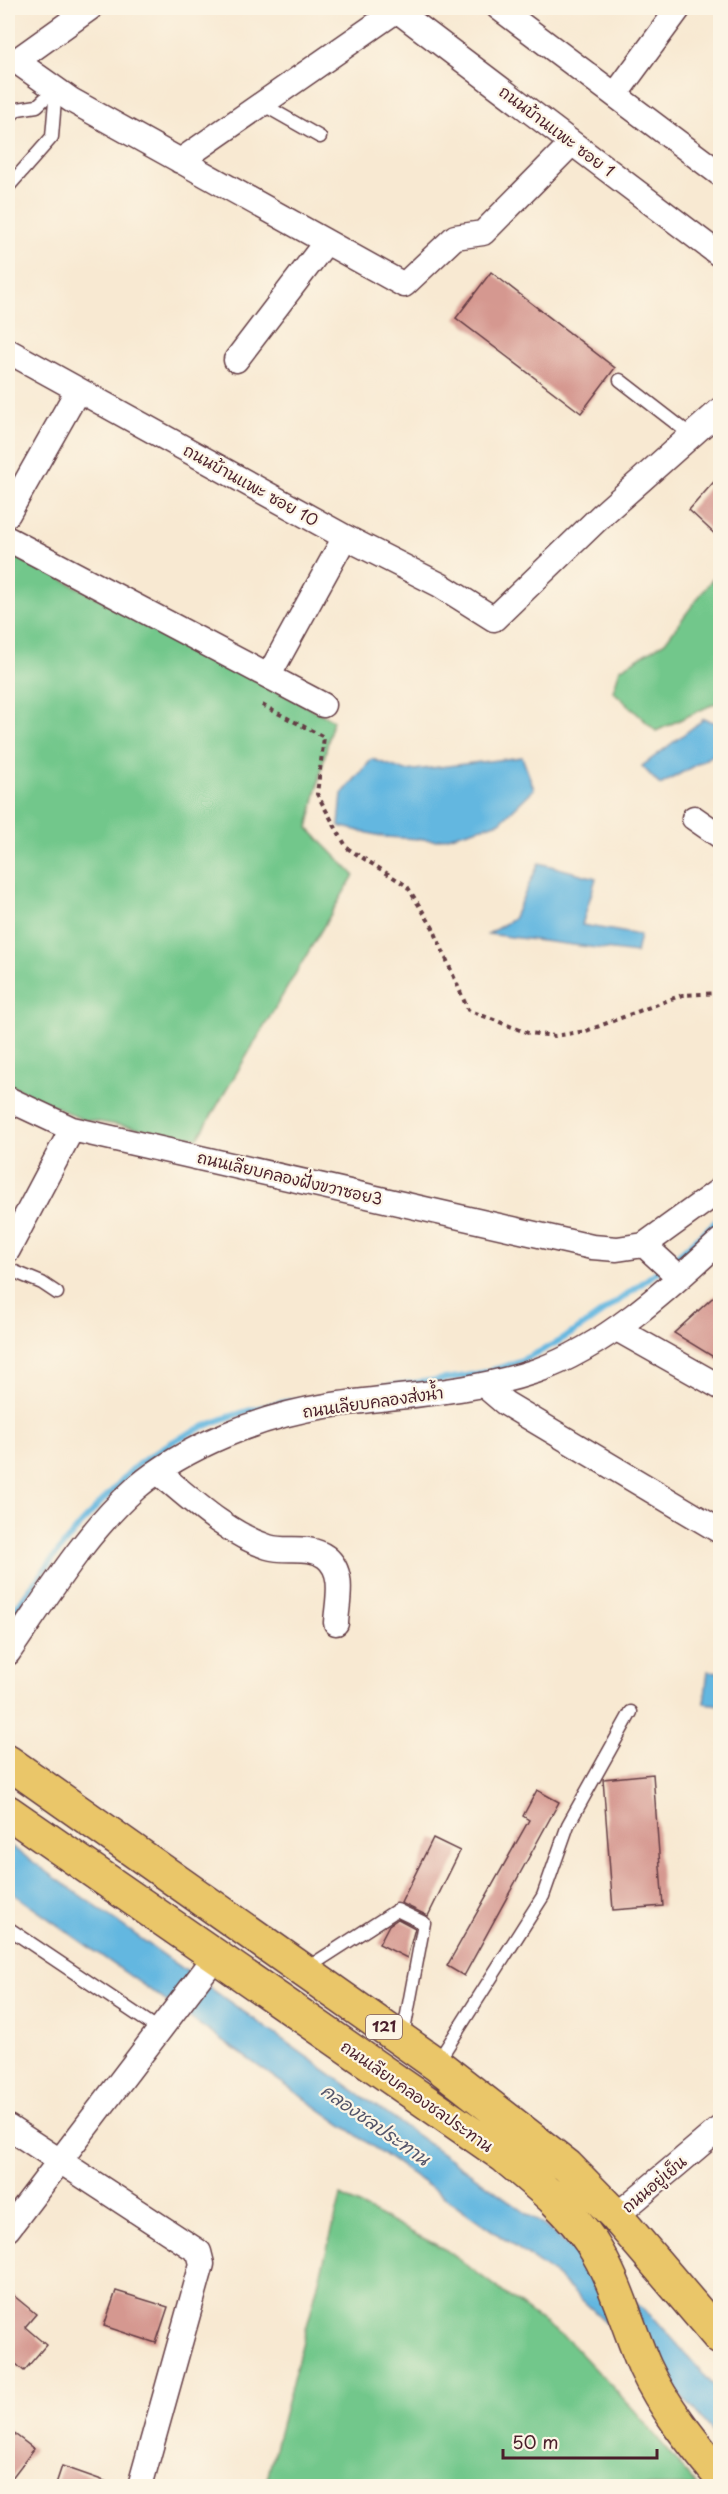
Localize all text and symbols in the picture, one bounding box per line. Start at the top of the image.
street label: ถนนบ้านแพะ ซอย 1 [495,79,620,182]
street label: ถนนบ้านแพะ ซอย 10 [180,437,323,531]
street label: ถนนเลียบคลองฝั่งขวาซอย3 [195,1143,386,1210]
street label: ถนนเลียบคลองส่งน้ำ [301,1377,445,1423]
road number: 121 [366,2015,402,2039]
street label: ถนนเลียบคลองชลประทาน [338,2036,496,2156]
water label: คลองชลประทาน [317,2080,433,2170]
street label: ถนนอยู่เย็น [616,2149,693,2219]
scale bar [503,2422,658,2460]
text: 50 m [512,2428,559,2455]

